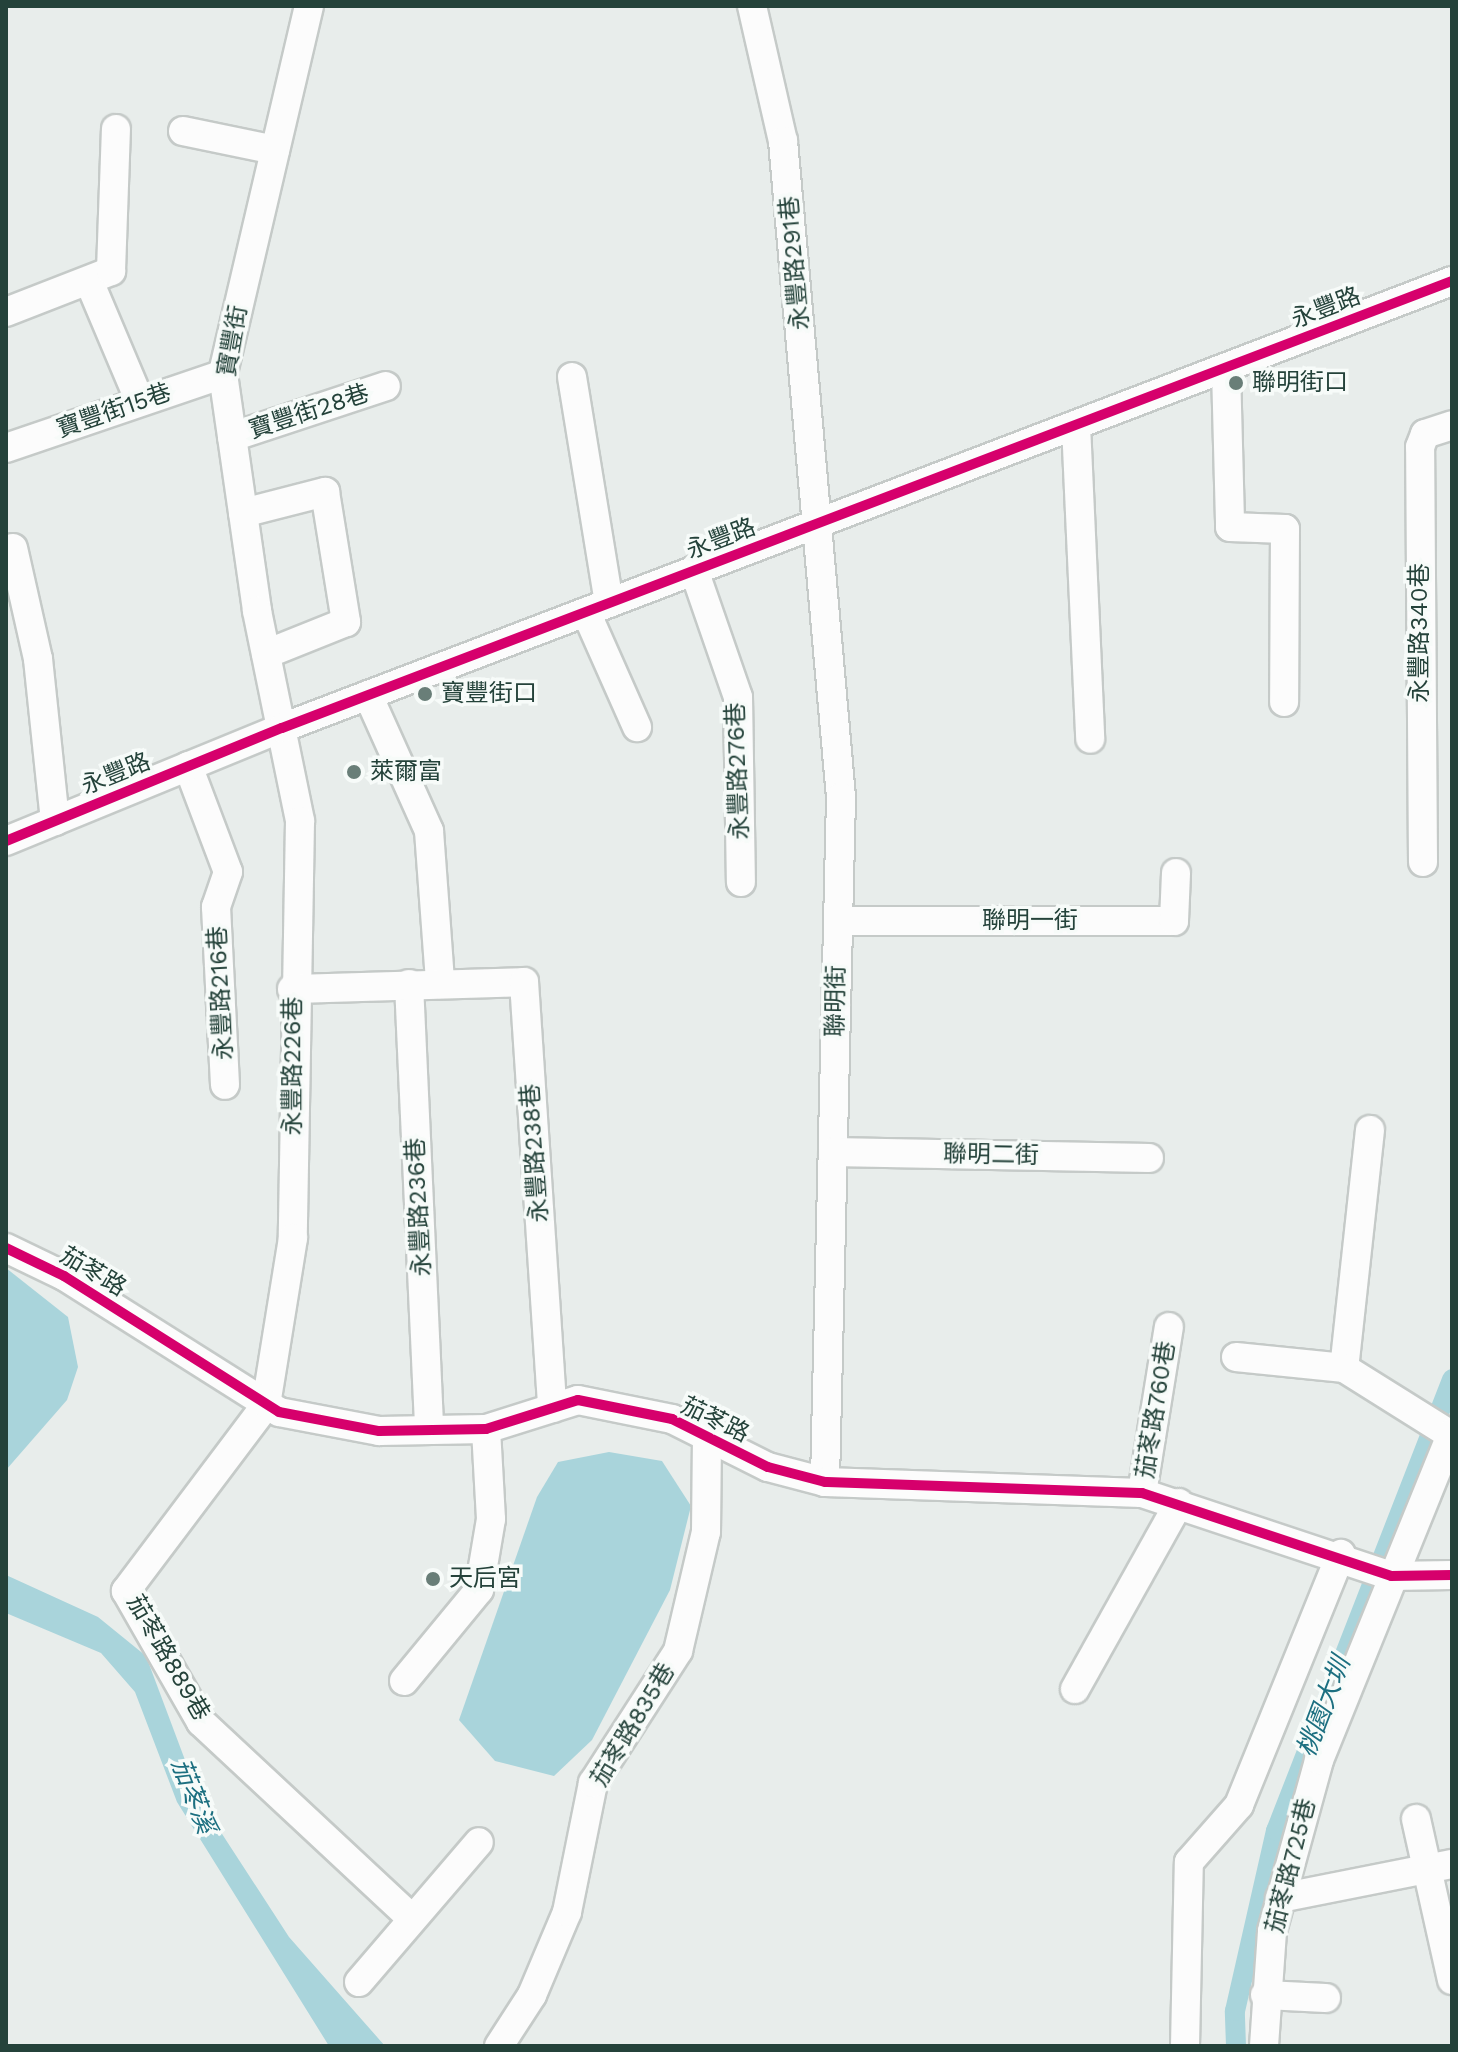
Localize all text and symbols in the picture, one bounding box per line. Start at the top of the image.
street label: 永豐路291巷 [775,195,815,331]
street label: 永豐路 [1287,282,1365,334]
street label: 寶豐街 [213,303,253,379]
place label: 聯明街口 [1252,369,1348,397]
marker: 聯明街口 [1227,374,1245,392]
street label: 寶豐街15巷 [53,378,175,444]
street label: 寶豐街28巷 [245,379,373,445]
street label: 永豐路 [682,513,760,565]
street label: 永豐路340巷 [1406,563,1434,703]
place label: 寶豐街口 [441,680,537,708]
marker: 寶豐街口 [416,685,434,703]
street label: 永豐路276巷 [721,702,755,840]
street label: 永豐路 [77,747,155,801]
place label: 萊爾富 [370,758,442,786]
marker: 萊爾富 [345,763,363,781]
street label: 聯明一街 [982,907,1078,935]
street label: 永豐路216巷 [203,925,239,1061]
street label: 聯明街 [821,965,851,1037]
street label: 永豐路226巷 [279,997,307,1135]
street label: 永豐路238巷 [516,1083,554,1223]
street label: 永豐路236巷 [401,1137,437,1277]
street label: 聯明二街 [943,1140,1039,1170]
street label: 茄苳路 [55,1241,131,1303]
street label: 茄苳路760巷 [1131,1339,1181,1481]
street label: 茄苳路 [676,1391,754,1449]
place label: 天后宮 [449,1565,521,1593]
marker: 天后宮 [424,1570,442,1588]
street label: 茄苳路889巷 [120,1590,216,1726]
water label: 桃園大圳 [1291,1653,1357,1761]
street label: 茄苳路835巷 [585,1658,681,1792]
water label: 茄苳溪 [164,1754,222,1838]
street label: 茄苳路725巷 [1260,1796,1322,1936]

